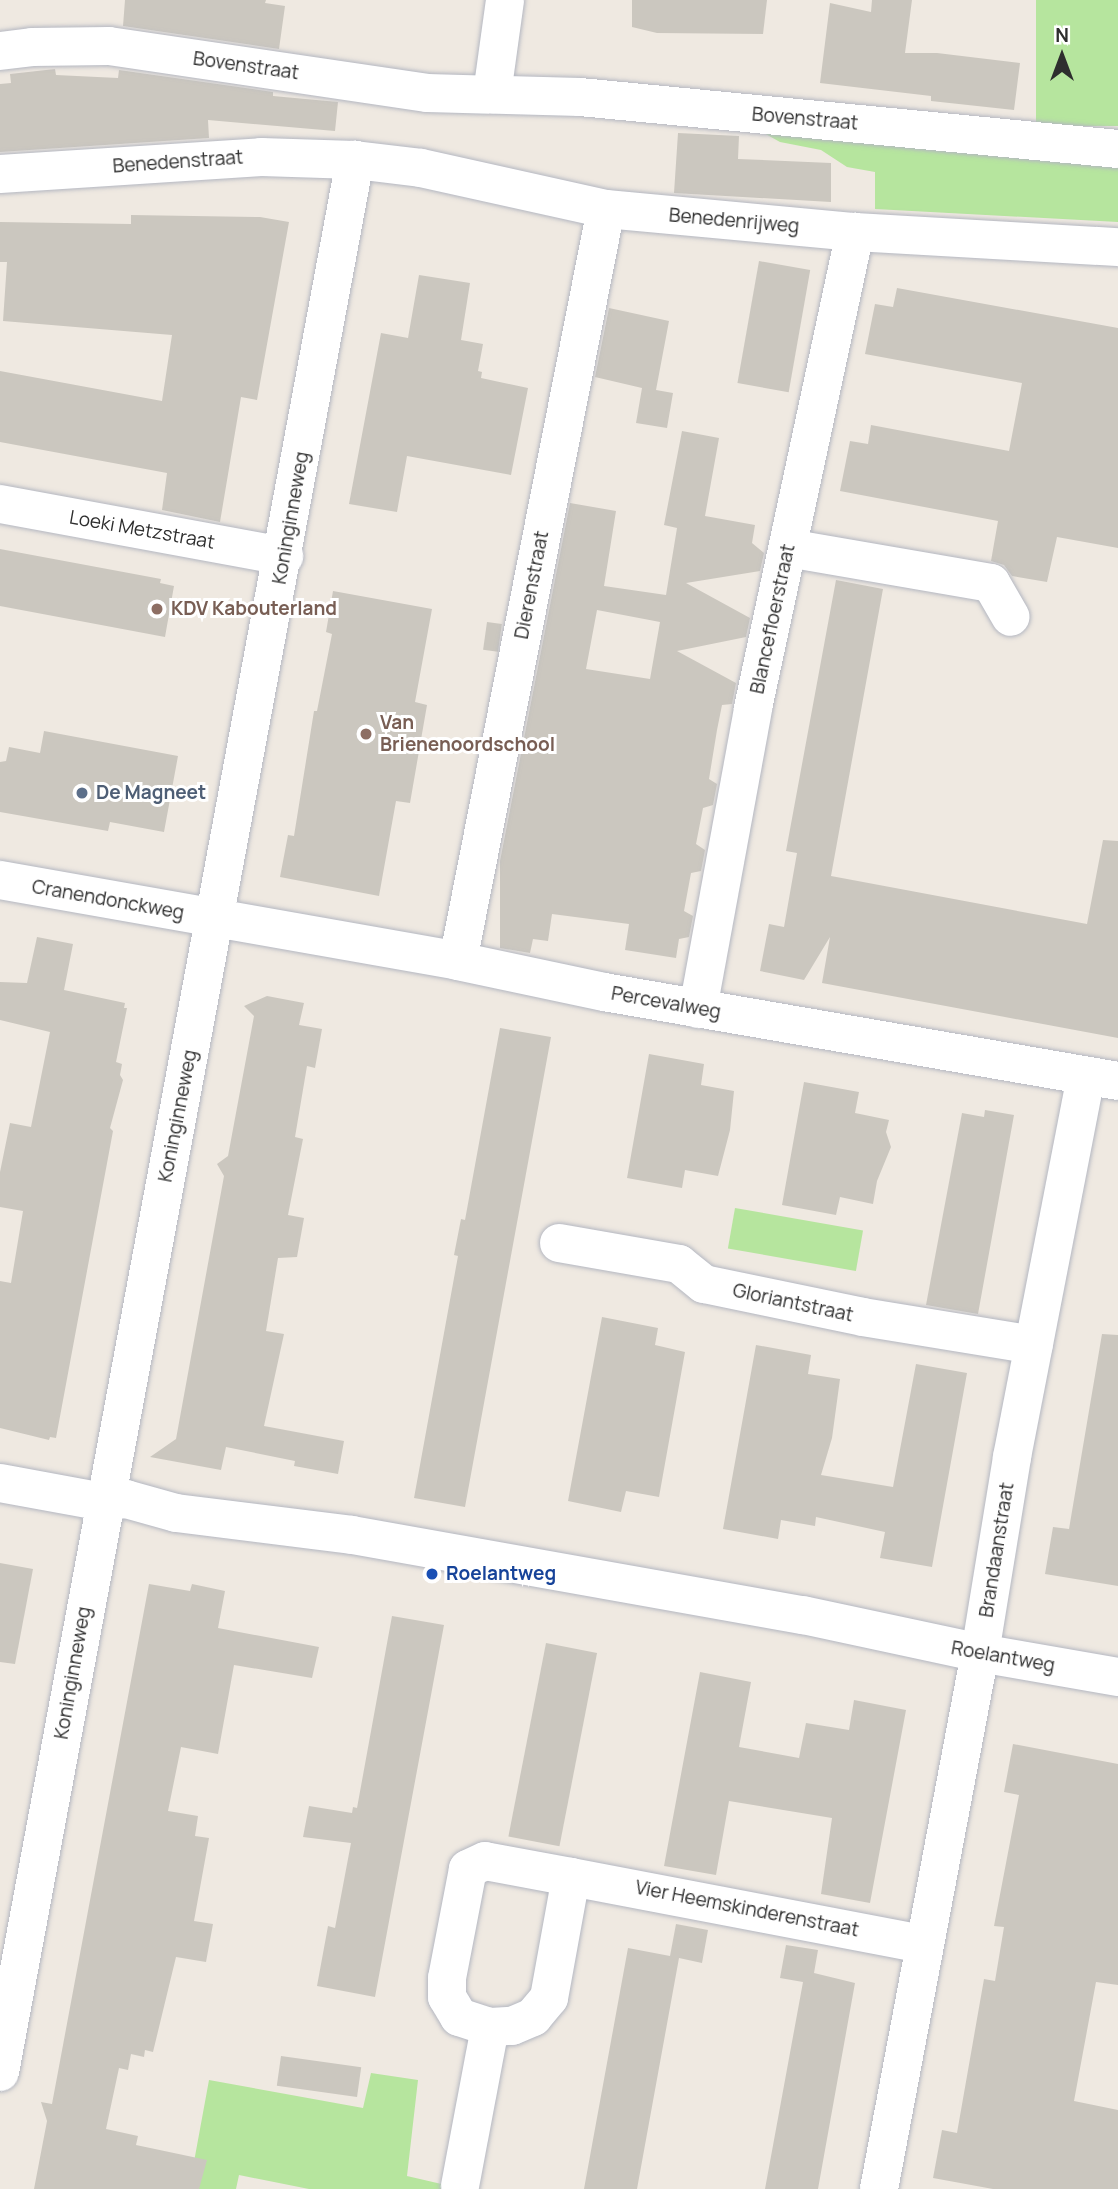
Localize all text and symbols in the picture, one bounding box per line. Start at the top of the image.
north arrow [1027,21,1097,91]
text: N [1055,22,1069,48]
street label: Bovenstraat [192,47,300,85]
street label: Bovenstraat [751,103,859,135]
street label: Benedenstraat [112,146,244,178]
street label: Benedenrijweg [668,204,800,238]
street label: Koninginneweg [268,450,314,586]
street label: Loeki Metzstraat [68,506,216,554]
street label: Dierenstraat [510,529,554,641]
street label: Blancefloerstraat [746,542,800,696]
place label: KDV Kabouterland [171,598,337,620]
marker: KDV Kabouterland [149,601,165,617]
place label: Van Brienenoordschool [380,712,555,756]
marker: Van Brienenoordschool [358,726,374,742]
place label: De Magneet [96,782,206,804]
marker: De Magneet [74,785,90,801]
street label: Cranendonckweg [30,875,186,925]
street label: Percevalweg [609,982,723,1024]
street label: Koninginneweg [154,1048,202,1184]
street label: Gloriantstraat [731,1279,855,1327]
street label: Brandaanstraat [975,1481,1019,1619]
place label: Roelantweg [446,1563,556,1585]
marker: Roelantweg [424,1566,440,1582]
street label: Koninginneweg [50,1605,96,1741]
street label: Roelantweg [949,1637,1057,1677]
street label: Vier Heemskinderenstraat [633,1876,861,1942]

